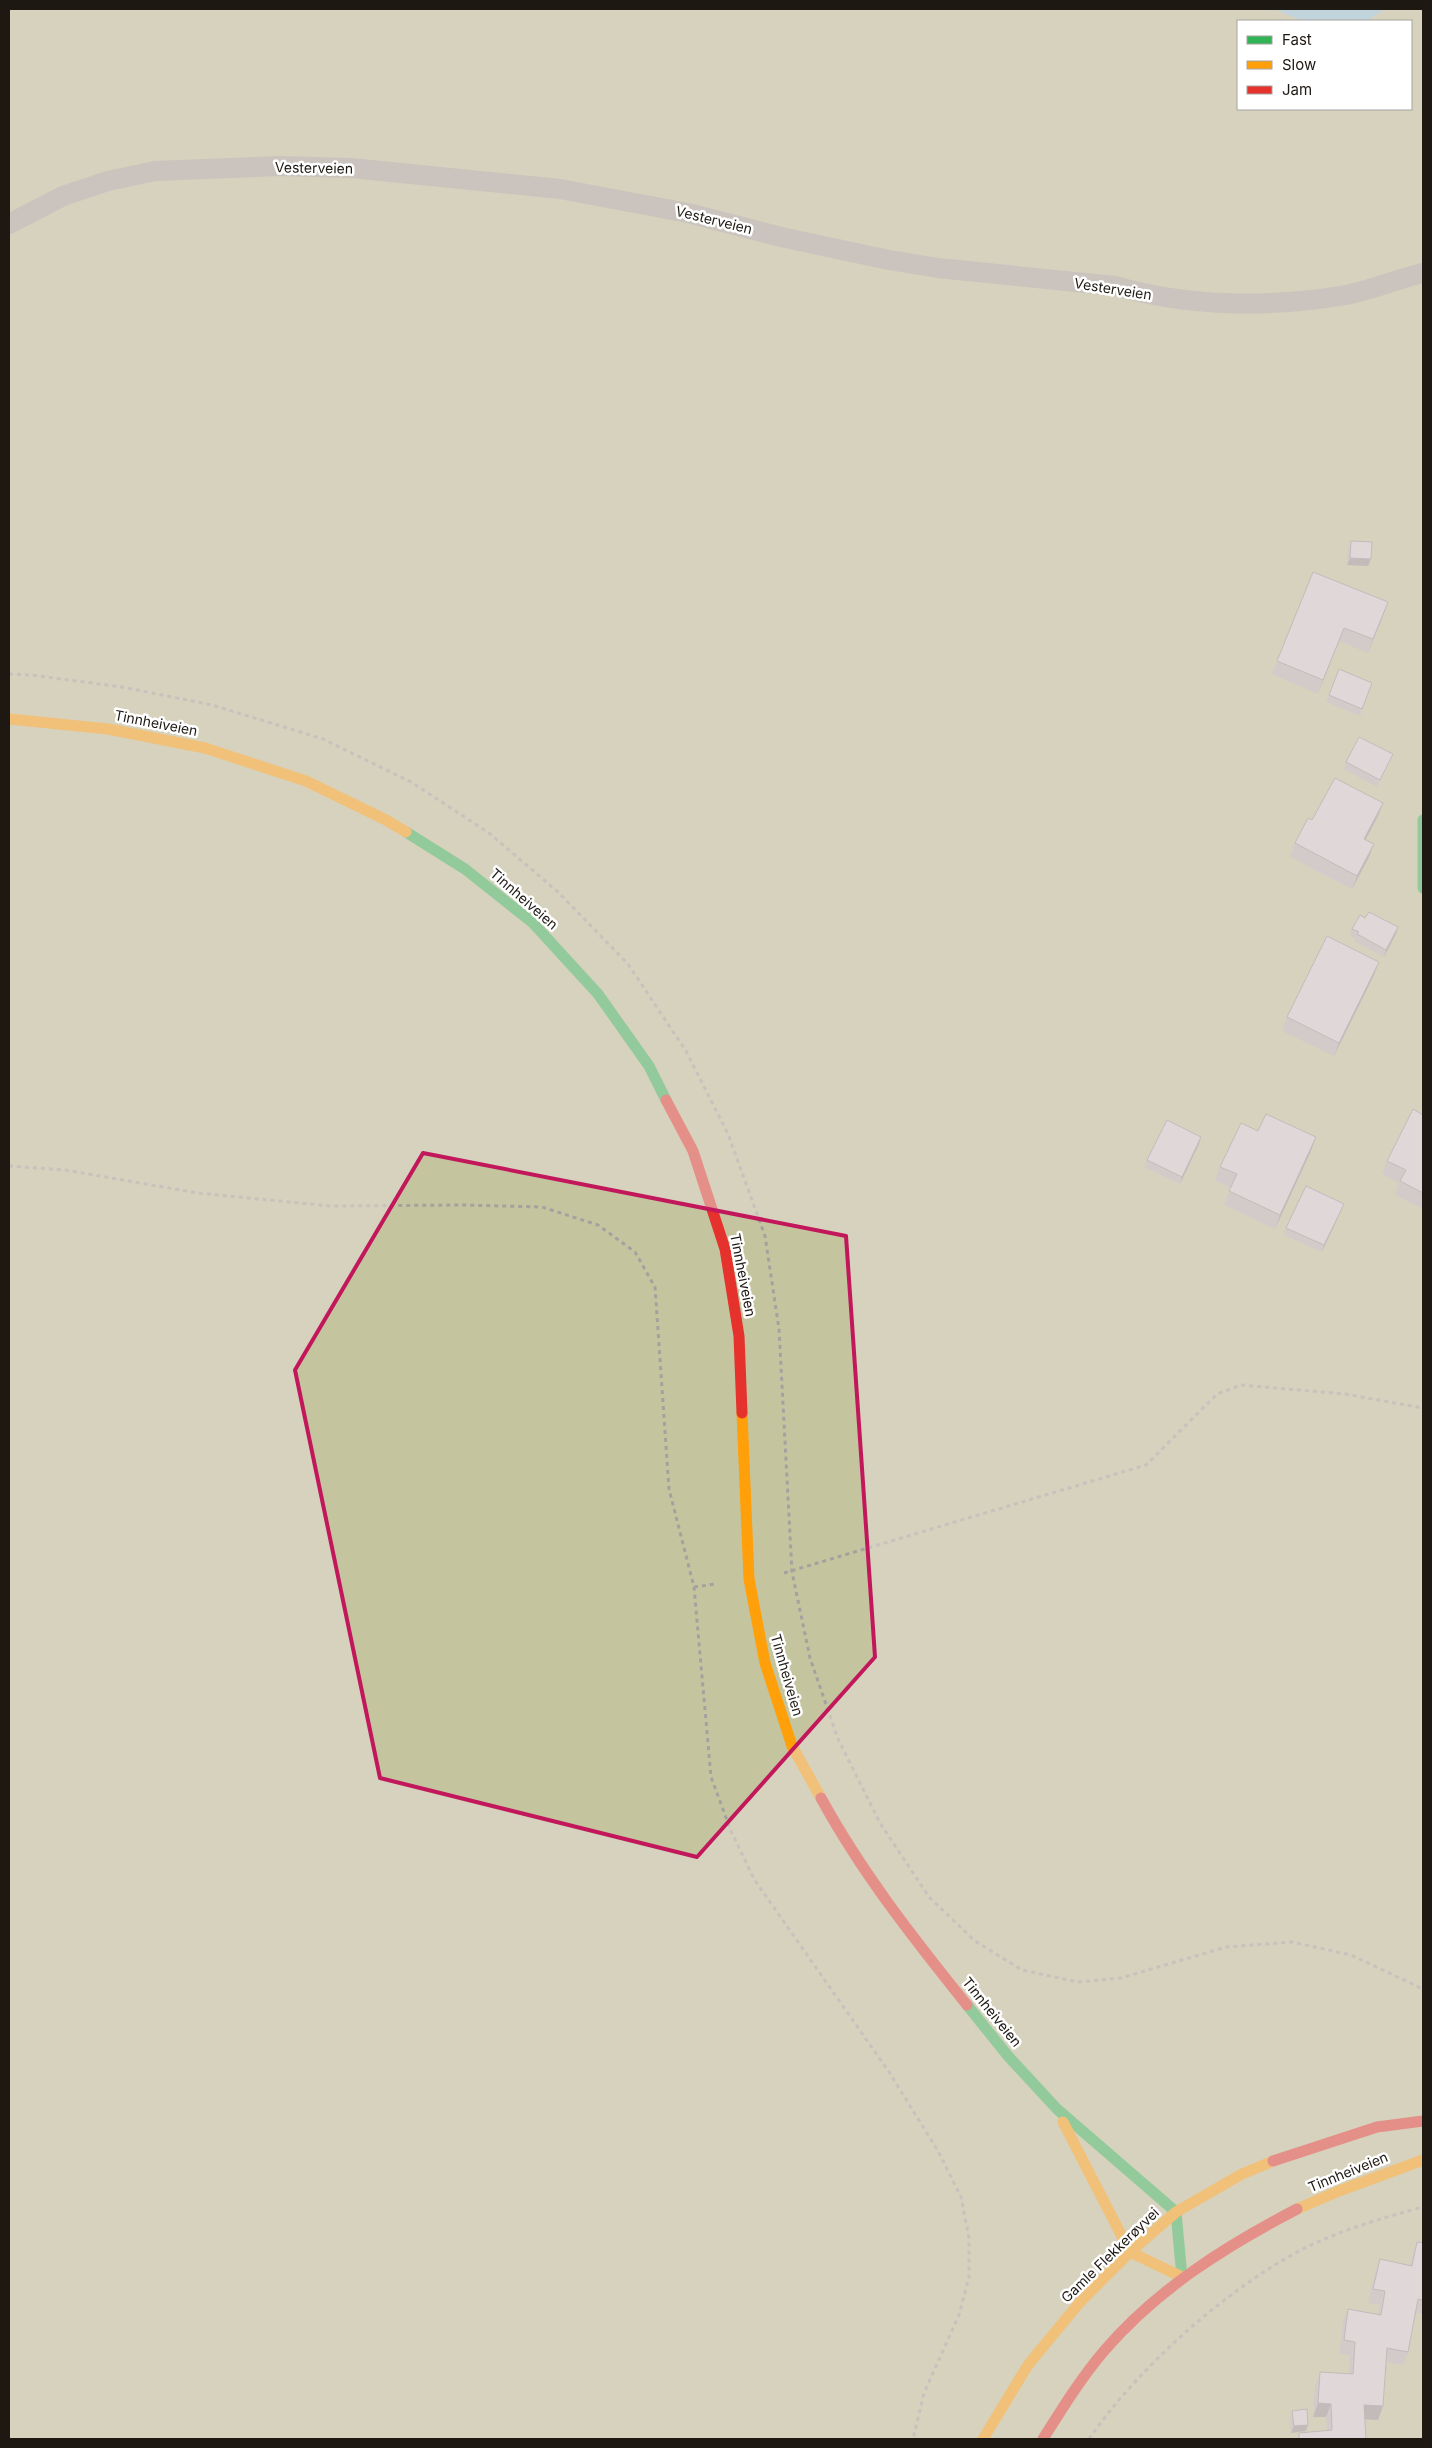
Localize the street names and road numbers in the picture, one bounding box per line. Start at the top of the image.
street label: Vesterveien [275,158,353,177]
street label: Vesterveien [674,202,754,237]
street label: Vesterveien [1073,274,1153,303]
street label: Tinnheiveien [113,706,199,739]
street label: Tinnheiveien [487,865,562,933]
street label: Tinnheiveien [727,1232,760,1318]
street label: Tinnheiveien [768,1632,807,1718]
street label: Tinnheiveien [959,1974,1026,2050]
street label: Tinnheiveien [1306,2148,1390,2195]
street label: Gamle Flekkerøyvei [1057,2204,1162,2306]

